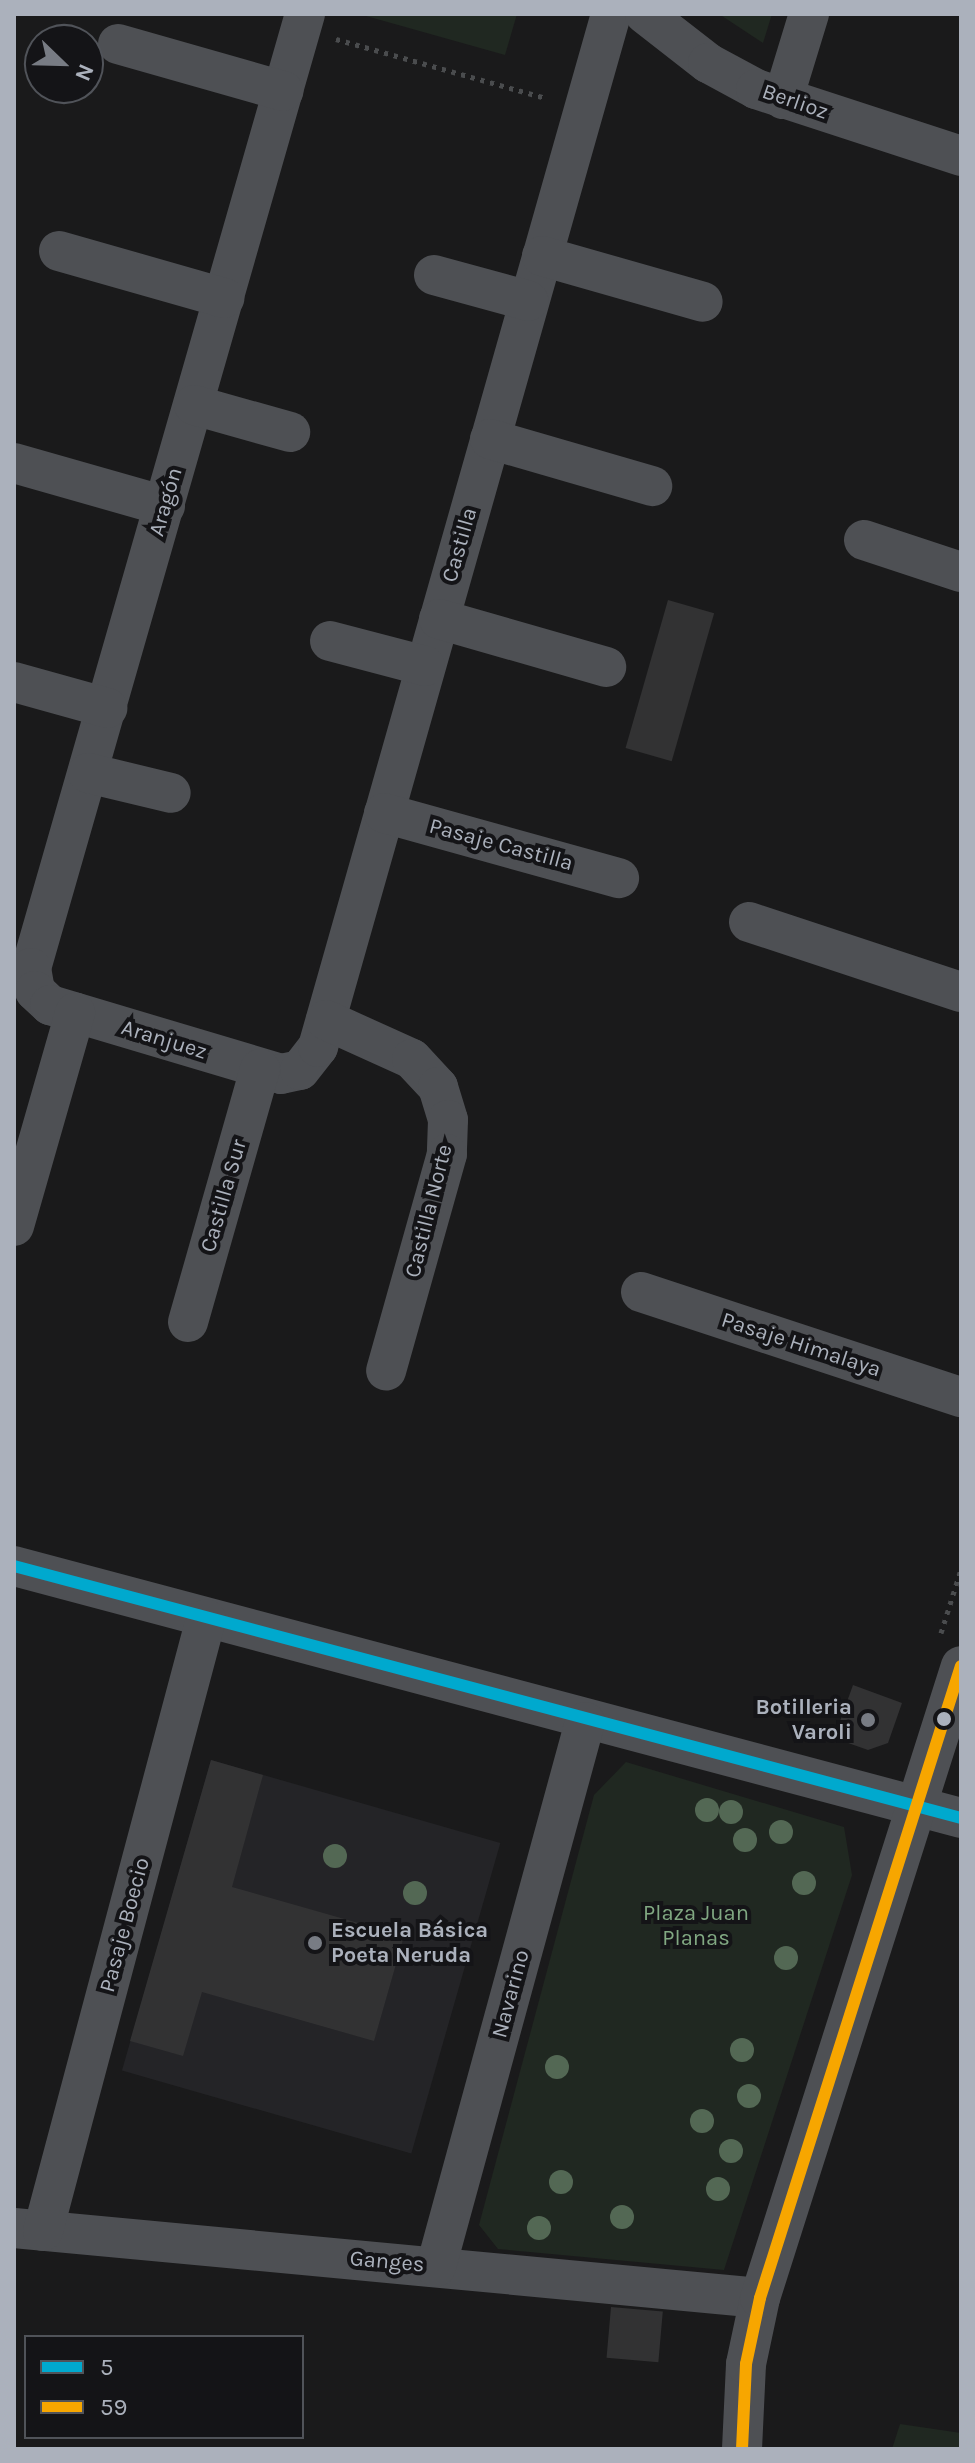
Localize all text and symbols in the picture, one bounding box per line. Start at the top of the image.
north arrow [24,24,104,104]
text: N [69,60,99,85]
street label: Berlioz [759,78,831,126]
street label: Aragón [144,465,188,539]
street label: Castilla [437,505,483,585]
street label: Pasaje Castilla [426,813,576,877]
street label: Aranjuez [118,1015,210,1065]
street label: Castilla Sur [195,1137,253,1255]
street label: Castilla Norte [400,1142,458,1280]
street label: Pasaje Himalaya [718,1307,884,1383]
place label: Botilleria Varoli [756,1694,852,1746]
marker: Botilleria Varoli [859,1711,877,1729]
unlabelled marker [936,1711,952,1727]
street label: Pasaje Boecio [94,1855,156,1995]
park label: Plaza Juan Planas [643,1900,749,1952]
place label: Escuela Básica Poeta Neruda [331,1917,488,1968]
marker: Escuela Básica Poeta Neruda [306,1934,324,1952]
street label: Navarino [487,1947,535,2041]
street label: Ganges [349,2246,425,2278]
legend [24,2335,304,2439]
text: 5 [100,2353,114,2381]
text: 59 [100,2393,127,2421]

